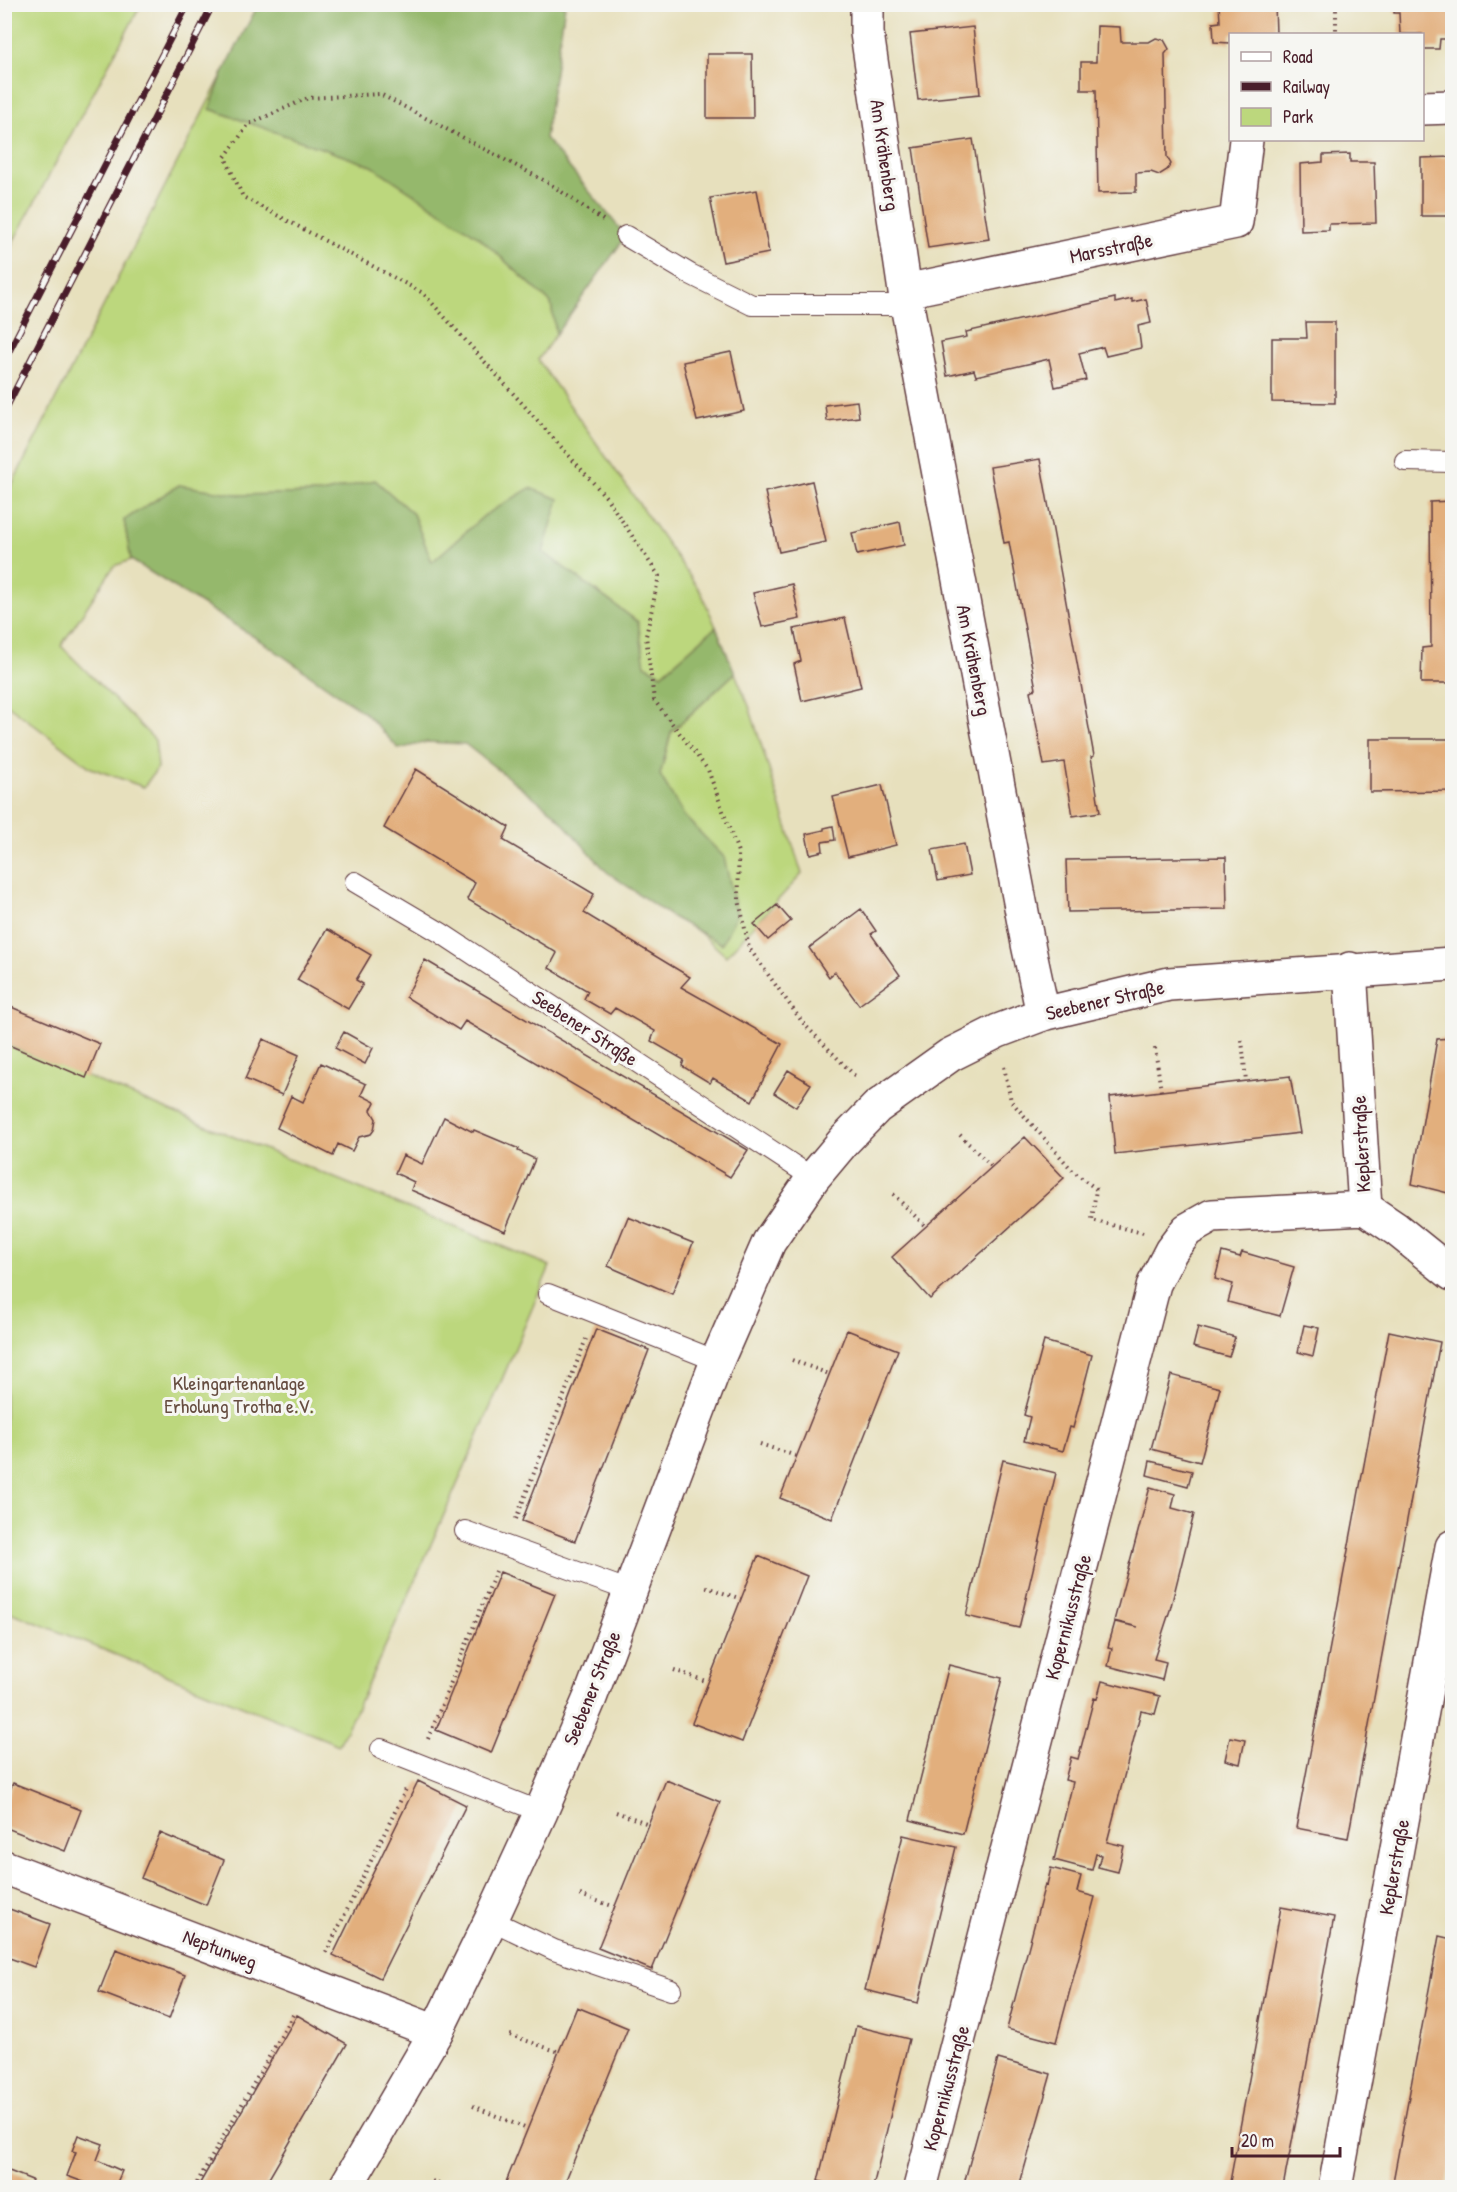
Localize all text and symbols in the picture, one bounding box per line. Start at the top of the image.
legend [1229,33,1424,141]
text: Road [1283,44,1313,69]
text: Railway [1283,74,1330,99]
street label: Am Krähenberg [864,98,907,212]
text: Park [1283,104,1314,129]
street label: Marsstraße [1067,226,1155,269]
street label: Am Krähenberg [951,602,998,718]
street label: Seebener Straße [1043,973,1167,1026]
street label: Seebener Straße [527,983,643,1072]
street label: Keplerstraße [1344,1095,1377,1193]
park label: Kleingartenanlage Erholung Trotha e.V. [164,1369,314,1419]
street label: Kopernikusstraße [1038,1551,1097,1683]
street label: Seebener Straße [556,1627,627,1749]
street label: Keplerstraße [1372,1817,1415,1917]
street label: Neptunweg [179,1922,261,1975]
street label: Kopernikusstraße [916,2022,975,2154]
scale bar [1232,2120,1340,2158]
text: 20 m [1241,2128,1274,2153]

